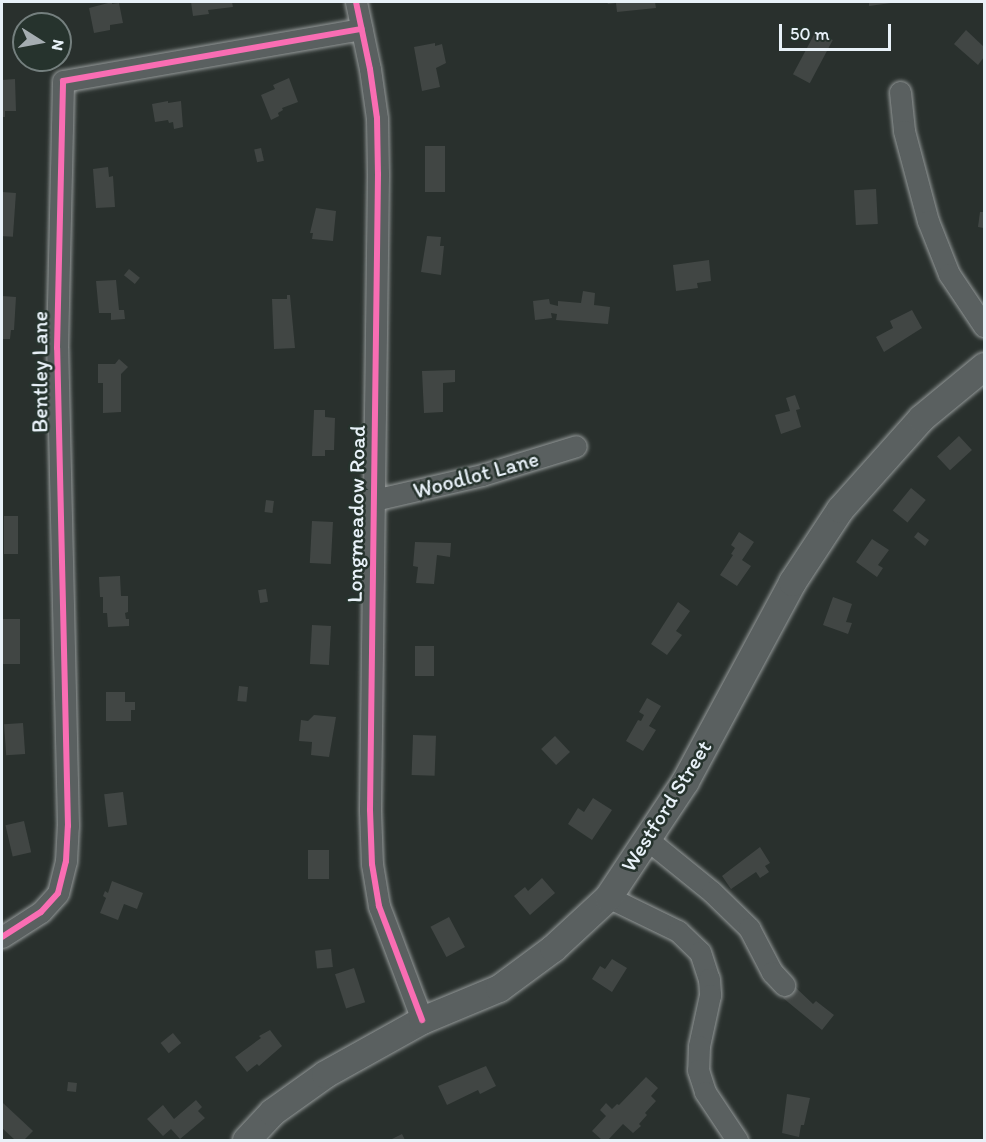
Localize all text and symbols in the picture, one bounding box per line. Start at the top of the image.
north arrow [12,12,72,72]
scale bar [782,12,894,50]
text: 50 m [790,23,830,45]
text: N [48,38,69,52]
street label: Bentley Lane [27,311,53,433]
street label: Longmeadow Road [341,425,371,603]
street label: Woodlot Lane [410,446,542,504]
street label: Westford Street [615,736,717,876]

